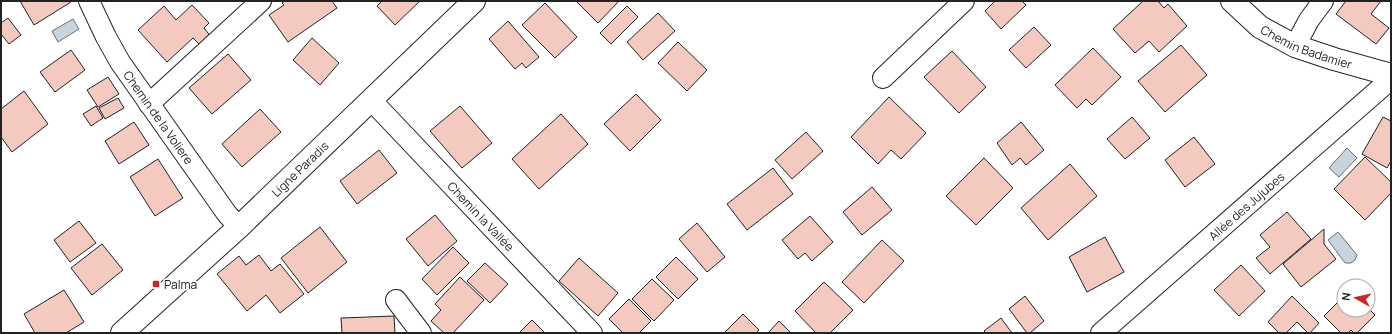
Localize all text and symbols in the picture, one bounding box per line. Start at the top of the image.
street label: Chemin Badamier [1258,21,1355,72]
street label: Chemin de la Voliere [120,67,198,168]
street label: Ligne Paradis [267,137,332,200]
street label: Allée des Jujubes [1205,168,1288,244]
street label: Chemin la Vallée [444,178,518,255]
place label: Palma [164,276,197,293]
north arrow [1336,278,1376,318]
marker: Palma [151,279,161,289]
text: N [1338,291,1354,301]

